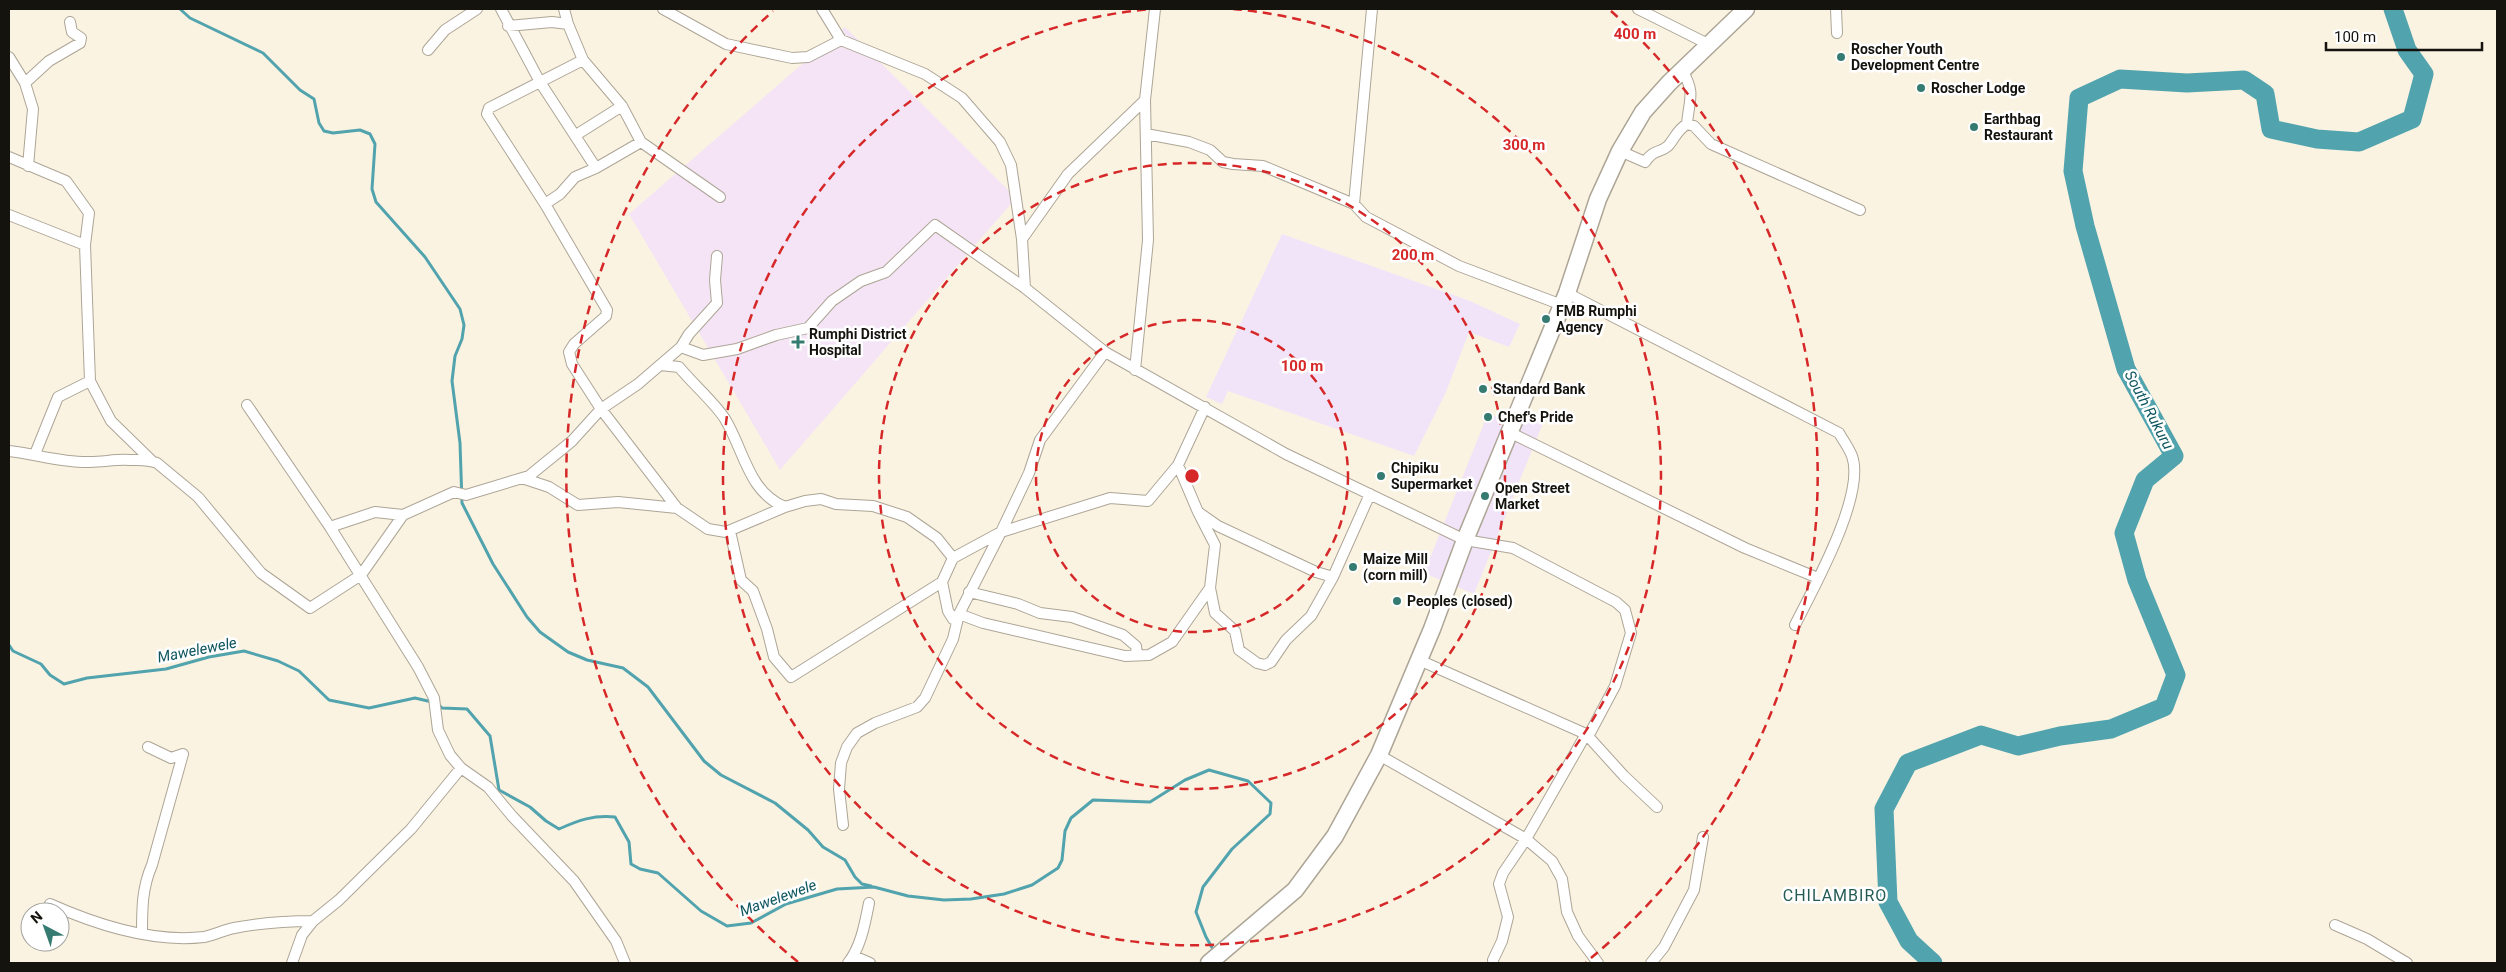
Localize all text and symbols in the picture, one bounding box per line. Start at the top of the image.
scale bar [2326,20,2482,52]
text: 400 m [1614,25,1656,43]
text: 100 m [2334,28,2376,46]
place label: Roscher Youth Development Centre [1851,41,1980,73]
marker: Roscher Youth Development Centre [1835,51,1847,63]
place label: Roscher Lodge [1931,80,2026,96]
marker: Roscher Lodge [1915,82,1927,94]
place label: Earthbag Restaurant [1984,111,2053,143]
marker: Earthbag Restaurant [1968,121,1980,133]
text: 300 m [1503,136,1545,154]
text: 200 m [1392,246,1434,264]
place label: FMB Rumphi Agency [1556,303,1637,335]
marker: FMB Rumphi Agency [1540,313,1552,325]
place label: Rumphi District Hospital [809,326,907,358]
marker: Rumphi District Hospital [791,335,805,349]
text: 100 m [1281,357,1323,375]
water label: South Rukuru [2121,367,2177,453]
place label: Standard Bank [1493,381,1586,397]
marker: Standard Bank [1477,383,1489,395]
place label: Chef's Pride [1498,409,1574,425]
marker: Chef's Pride [1482,411,1494,423]
place label: Chipiku Supermarket [1391,460,1473,492]
centre of rings [1183,467,1201,485]
marker: Chipiku Supermarket [1375,470,1387,482]
place label: Open Street Market [1495,480,1570,512]
marker: Open Street Market [1479,490,1491,502]
place label: Maize Mill (corn mill) [1363,551,1428,584]
marker: Maize Mill (corn mill) [1347,561,1359,573]
place label: Peoples (closed) [1407,593,1513,610]
marker: Peoples (closed) [1391,595,1403,607]
water label: Mawelewele [156,633,238,667]
water label: Mawelewele [737,876,819,920]
district label: CHILAMBIRO [1783,886,1887,905]
north arrow [20,902,70,952]
text: N [27,908,45,926]

